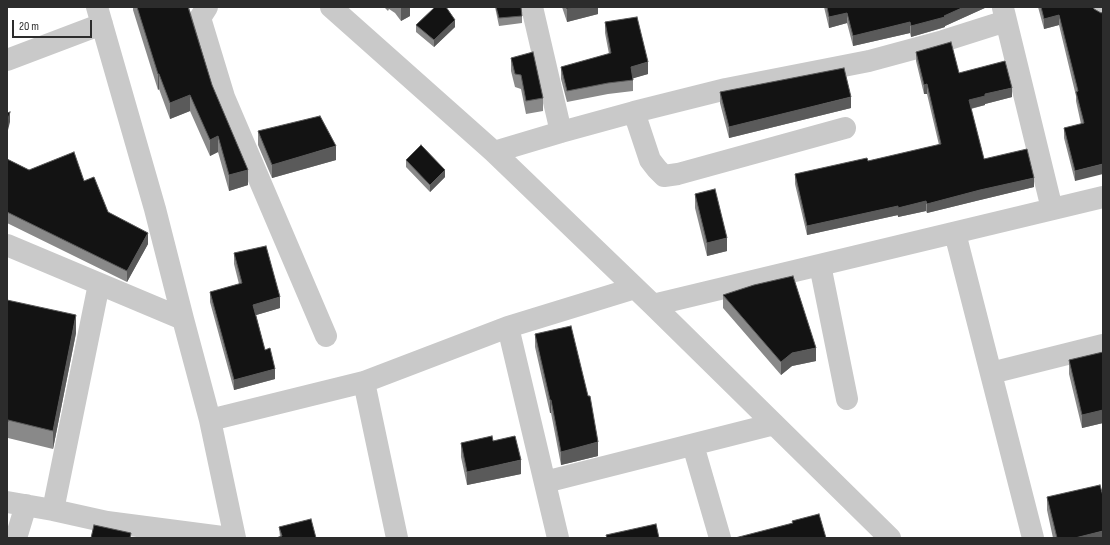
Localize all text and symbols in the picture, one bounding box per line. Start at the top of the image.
scale bar [14,12,94,38]
text: 20 m [19,19,39,34]

